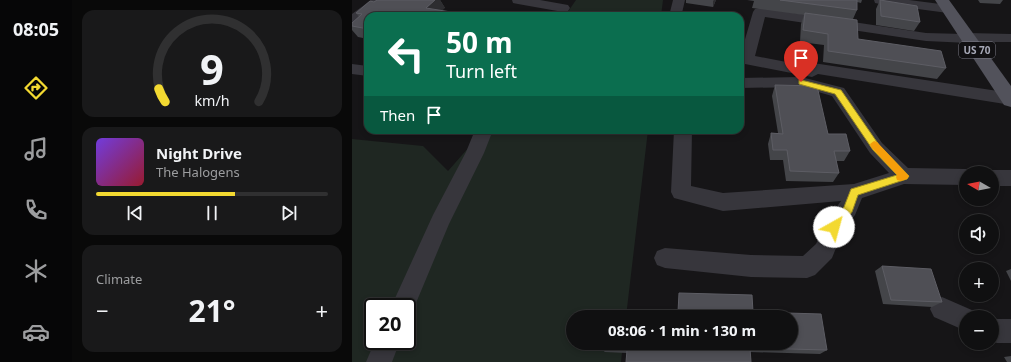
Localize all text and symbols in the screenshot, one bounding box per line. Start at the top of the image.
text: 08:05 [13,17,59,41]
text: 50 m [446,23,513,61]
icon: left [380,28,432,80]
text: 9 [200,40,224,96]
pin [784,41,818,82]
road number: US 70 [959,42,995,58]
icon: arrive [790,47,812,69]
text: Turn left [446,59,517,83]
icon: directions [22,74,50,102]
text: km/h [194,90,230,109]
icon: arrive [423,104,445,126]
text: Then [380,105,415,125]
icon: music [22,135,50,163]
text: Night Drive [156,143,242,163]
text: The Halogens [156,163,240,181]
north arrow [959,166,999,206]
map controls [959,166,999,350]
icon: phone [22,196,50,224]
icon: previous [124,202,146,224]
icon: pause [201,202,223,224]
icon: next [278,202,300,224]
position arrow [813,206,855,248]
button: sound [959,214,999,254]
icon: climate [22,257,50,285]
button: + [959,262,999,302]
text: Climate [96,270,142,288]
text: 21° [188,290,236,331]
text: − [96,295,109,325]
text: + [315,295,328,325]
speed limit sign: 20 [364,298,416,350]
button: − [959,310,999,350]
icon: car [22,318,50,346]
text: 08:06 · 1 min · 130 m [608,320,756,340]

